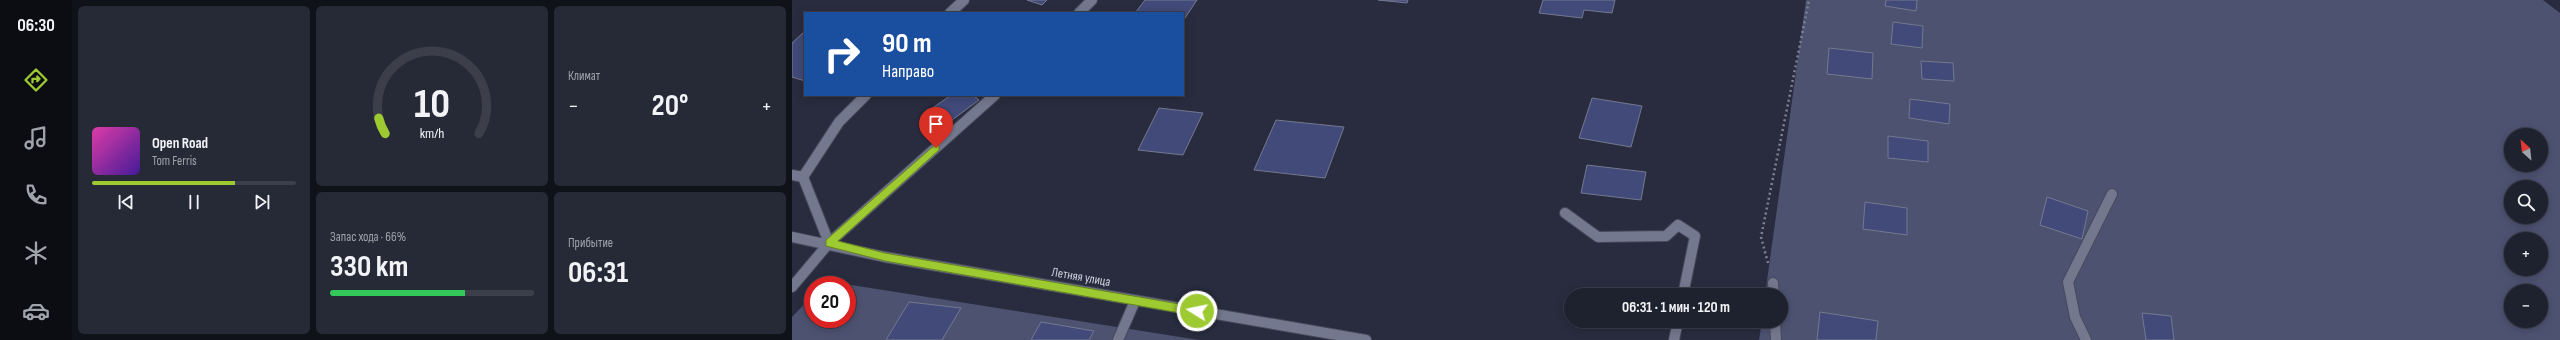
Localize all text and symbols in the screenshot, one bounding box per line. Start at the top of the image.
text: 06:30 [17,15,55,36]
text: 90 m [882,27,932,60]
icon: right [816,28,868,80]
text: Направо [882,61,934,82]
icon: directions [22,66,50,94]
text: Климат [568,68,600,84]
text: 10 [414,80,450,129]
text: 20° [652,88,688,124]
text: − [568,93,579,120]
text: + [761,93,772,120]
pin [919,107,953,148]
icon: arrive [925,113,947,135]
icon: music [22,124,50,152]
text: km/h [420,124,444,141]
north arrow [2504,128,2548,172]
map controls [2504,128,2548,328]
text: Open Road [152,134,208,153]
text: Tom Ferris [152,153,197,169]
button: search [2504,180,2548,224]
icon: phone [22,181,50,209]
icon: previous [115,191,137,213]
icon: pause [183,191,205,213]
icon: next [251,191,273,213]
text: Запас хода · 66% [330,229,406,245]
button: + [2504,232,2548,276]
text: Прибытие [568,235,613,251]
icon: climate [22,239,50,267]
text: 330 km [330,249,408,285]
text: 06:31 [568,255,628,291]
street label: Летняя улица [1050,264,1112,290]
speed limit sign: 20 [804,276,856,328]
button: − [2504,284,2548,328]
position arrow [1176,290,1218,332]
icon: car [22,297,50,325]
text: 06:31 · 1 мин · 120 m [1622,298,1730,317]

